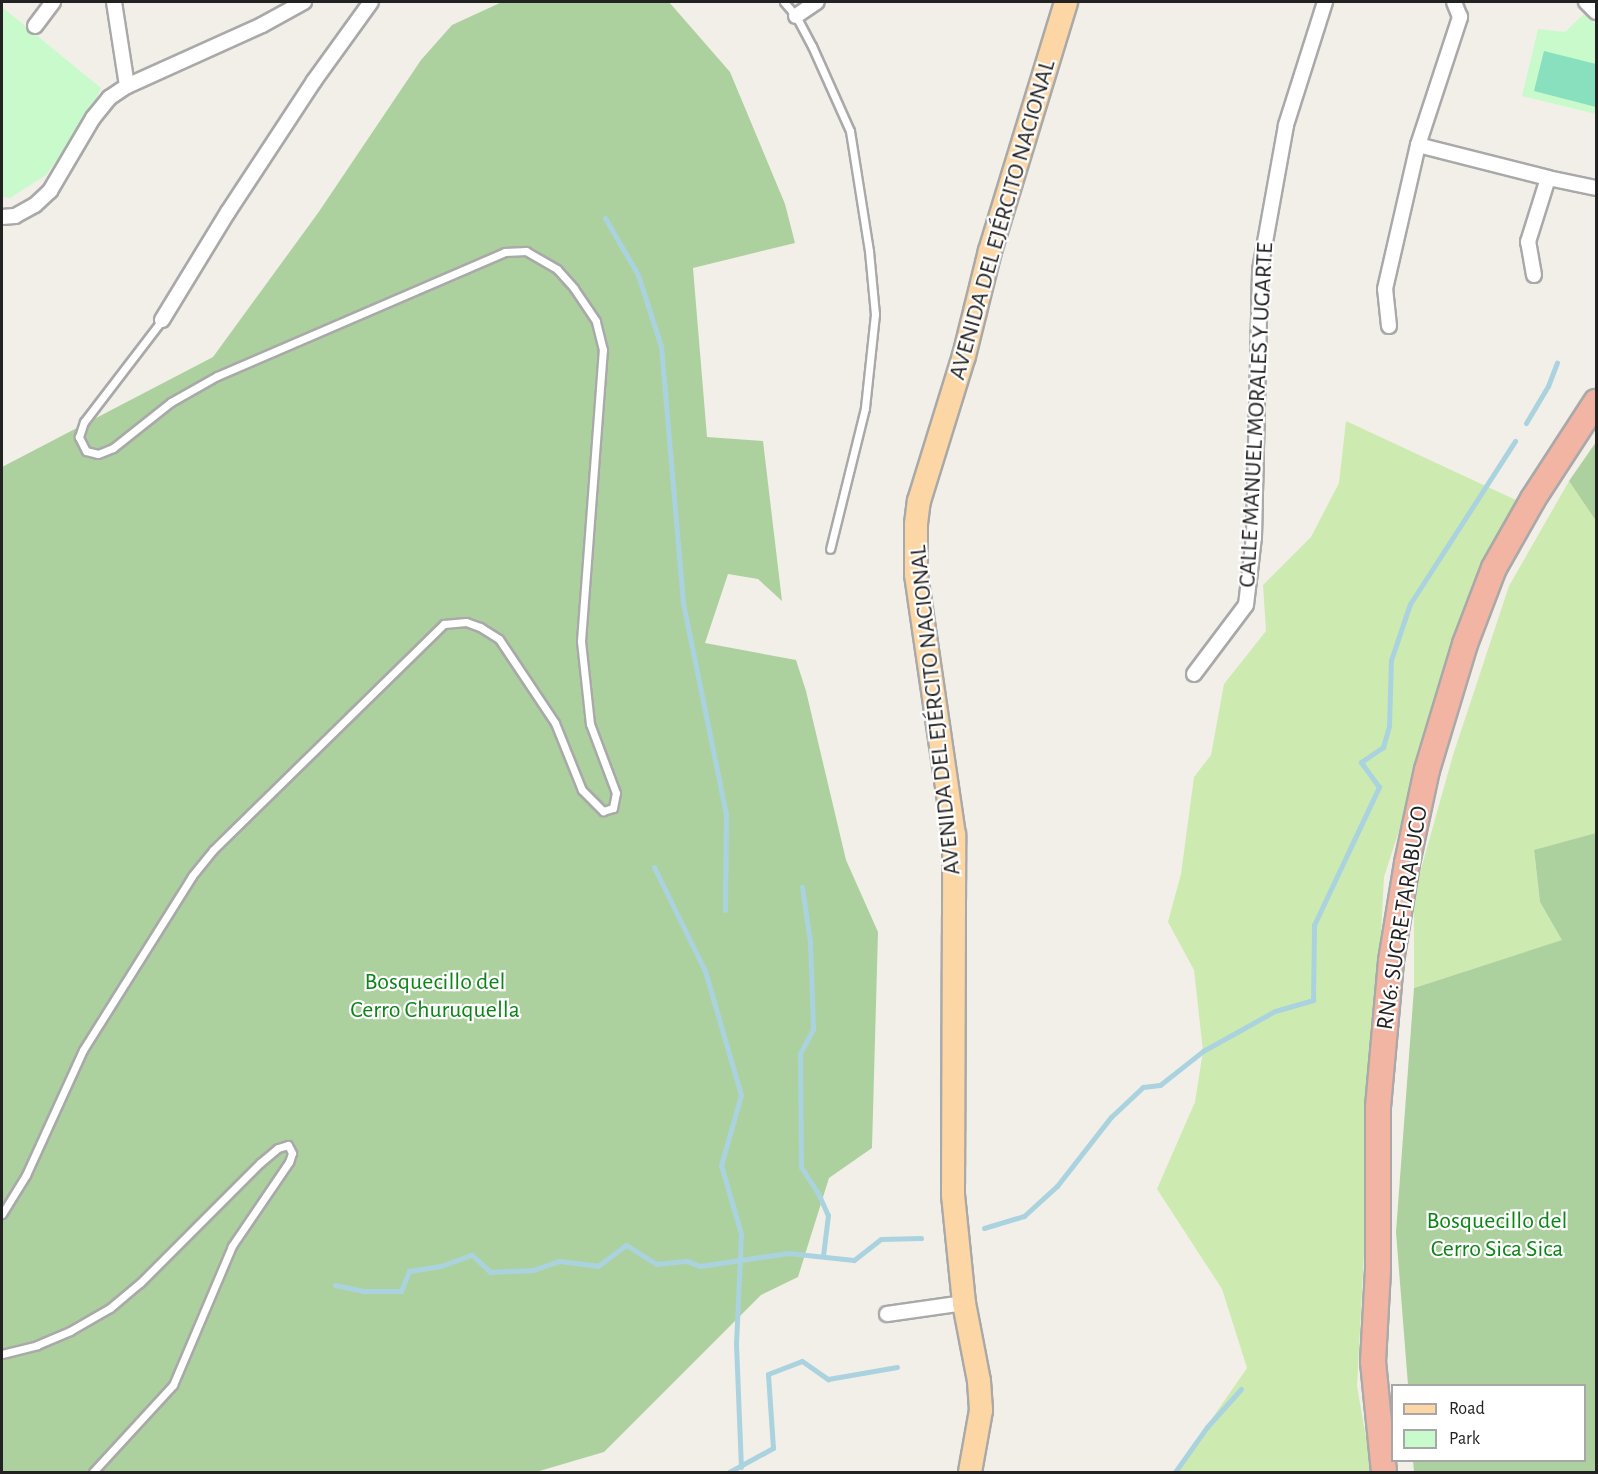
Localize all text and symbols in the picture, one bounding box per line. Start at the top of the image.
street label: AVENIDA DEL EJÉRCITO NACIONAL [943,57,1063,383]
street label: CALLE MANUEL MORALES Y UGARTE [1234,242,1280,588]
street label: AVENIDA DEL EJÉRCITO NACIONAL [904,544,968,876]
street label: RN6: SUCRE-TARABUCO [1371,804,1435,1032]
park label: Bosquecillo del Cerro Churuquella [350,969,520,1025]
park label: Bosquecillo del Cerro Sica Sica [1427,1208,1567,1264]
legend [1391,1384,1586,1462]
text: Road [1449,1400,1485,1418]
text: Park [1449,1430,1480,1448]

